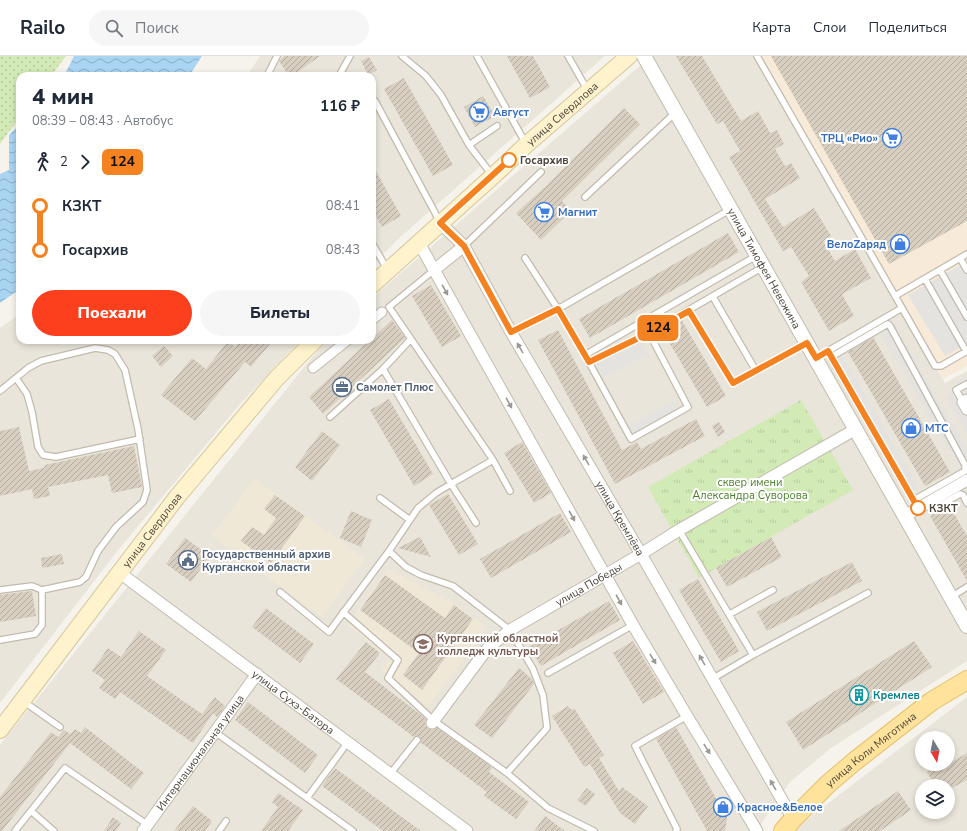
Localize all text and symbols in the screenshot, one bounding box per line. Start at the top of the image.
search box [89,10,369,46]
text: Railo [20,15,65,41]
icon: search [103,17,125,39]
text: Поиск [135,18,179,38]
text: Карта [752,18,791,37]
text: Слои [813,18,847,37]
text: Поделиться [869,18,947,37]
street label: улица Свердлова [523,79,602,149]
text: 4 мин [32,82,94,112]
text: 116 ₽ [320,96,360,116]
supermarket icon: Август [468,101,490,123]
place label: Август [493,105,530,120]
text: 08:39 – 08:43 · Автобус [32,112,173,130]
supermarket icon: ТРЦ «Рио» [881,127,903,149]
place label: ТРЦ «Рио» [821,131,878,146]
icon: walk [32,151,54,173]
icon: forward [74,151,96,173]
text: 124 [110,152,135,171]
marker: Госархив [501,152,517,168]
text: 2 [60,153,68,171]
place label: Госархив [520,153,569,168]
text: КЗКТ [62,196,101,216]
text: 08:41 [326,197,360,215]
supermarket icon: Магнит [533,201,555,223]
place label: Магнит [558,205,598,220]
street label: улица Тимофея Невежина [724,205,804,332]
shop icon: ВелоZаряд [889,233,911,255]
place label: ВелоZаряд [827,237,886,252]
text: Госархив [62,240,128,260]
text: 08:43 [326,241,360,259]
one-way arrow [442,284,448,295]
button: Поехали [32,290,192,336]
button: Билеты [200,290,360,336]
line badge: 124 [635,315,681,341]
text: 124 [645,318,671,337]
one-way arrow [516,343,524,353]
office icon: Самолет Плюс [331,376,353,398]
place label: Самолет Плюс [356,380,434,395]
one-way arrow [505,397,512,409]
shop icon: МТС [900,417,922,439]
place label: МТС [925,421,949,436]
one-way arrow [582,454,589,466]
park label: сквер имени Александра Суворова [692,475,808,503]
street label: улица Кремлёва [592,478,647,559]
street label: улица Свердлова [119,490,186,571]
marker: КЗКТ [910,500,926,516]
place label: КЗКТ [929,501,958,516]
one-way arrow [569,511,575,522]
place label: Государственный архив Курганской области [202,547,330,575]
public building icon: Государственный архив Курганской области [177,549,199,571]
street label: улица Победы [553,560,625,610]
one-way arrow [615,594,622,606]
place label: Курганский областной колледж культуры [437,631,558,659]
school or university icon: Курганский областной колледж культуры [412,633,434,655]
one-way arrow [649,654,657,664]
one-way arrow [698,655,705,666]
street label: улица Сухэ-Батора [249,667,337,738]
building icon: Кремлев [848,684,870,706]
place label: Кремлев [873,688,920,703]
street label: Интернациональная улица [153,692,248,814]
street label: улица Коли Мяготина [822,709,920,791]
north arrow [915,731,955,771]
map controls [915,731,955,819]
one-way arrow [703,744,711,754]
one-way arrow [770,779,777,791]
button: layers [915,779,955,819]
shop icon: Красное&Белое [712,796,734,818]
place label: Красное&Белое [737,800,823,815]

